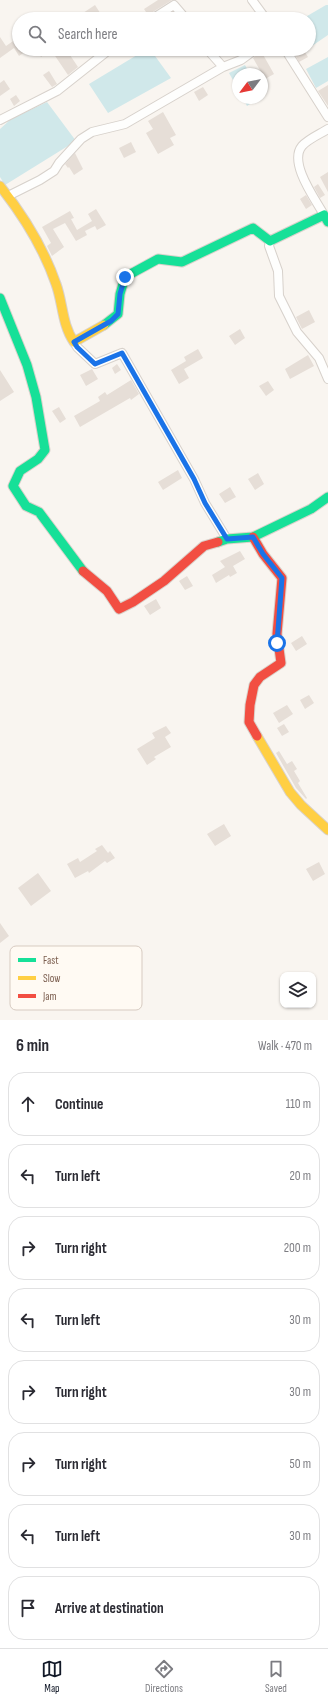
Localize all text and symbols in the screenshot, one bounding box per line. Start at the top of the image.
search box [12,12,316,56]
icon: search [26,23,48,45]
text: Search here [58,25,118,44]
north arrow [232,68,268,104]
route end [116,268,134,286]
route start [268,634,286,652]
legend [10,946,142,1010]
text: Fast [43,954,59,967]
text: Slow [43,972,60,985]
map controls [280,972,316,1008]
button: layers [280,972,316,1008]
text: Jam [42,990,57,1003]
text: 6 min [16,1036,49,1056]
text: Walk · 470 m [258,1038,312,1054]
icon: ahead [17,1093,39,1115]
text: Continue [55,1095,104,1114]
text: 110 m [286,1096,311,1112]
icon: left [17,1165,39,1187]
text: Turn left [55,1167,100,1186]
text: 20 m [289,1168,311,1184]
icon: right [17,1237,39,1259]
text: Turn right [55,1239,107,1258]
text: 200 m [284,1240,311,1256]
icon: left [17,1309,39,1331]
text: Turn left [55,1311,100,1330]
text: 30 m [289,1312,311,1328]
icon: right [17,1381,39,1403]
text: Turn right [55,1383,107,1402]
text: 30 m [289,1384,311,1400]
icon: right [17,1453,39,1475]
text: Turn right [55,1455,107,1474]
text: 50 m [290,1456,311,1472]
icon: left [17,1525,39,1547]
text: Turn left [55,1527,100,1546]
text: 30 m [289,1528,311,1544]
icon: arrive [17,1597,39,1619]
text: Arrive at destination [55,1599,164,1618]
tab: Map [41,1658,63,1695]
tab: Directions [145,1658,183,1695]
tab: Saved [265,1658,287,1695]

